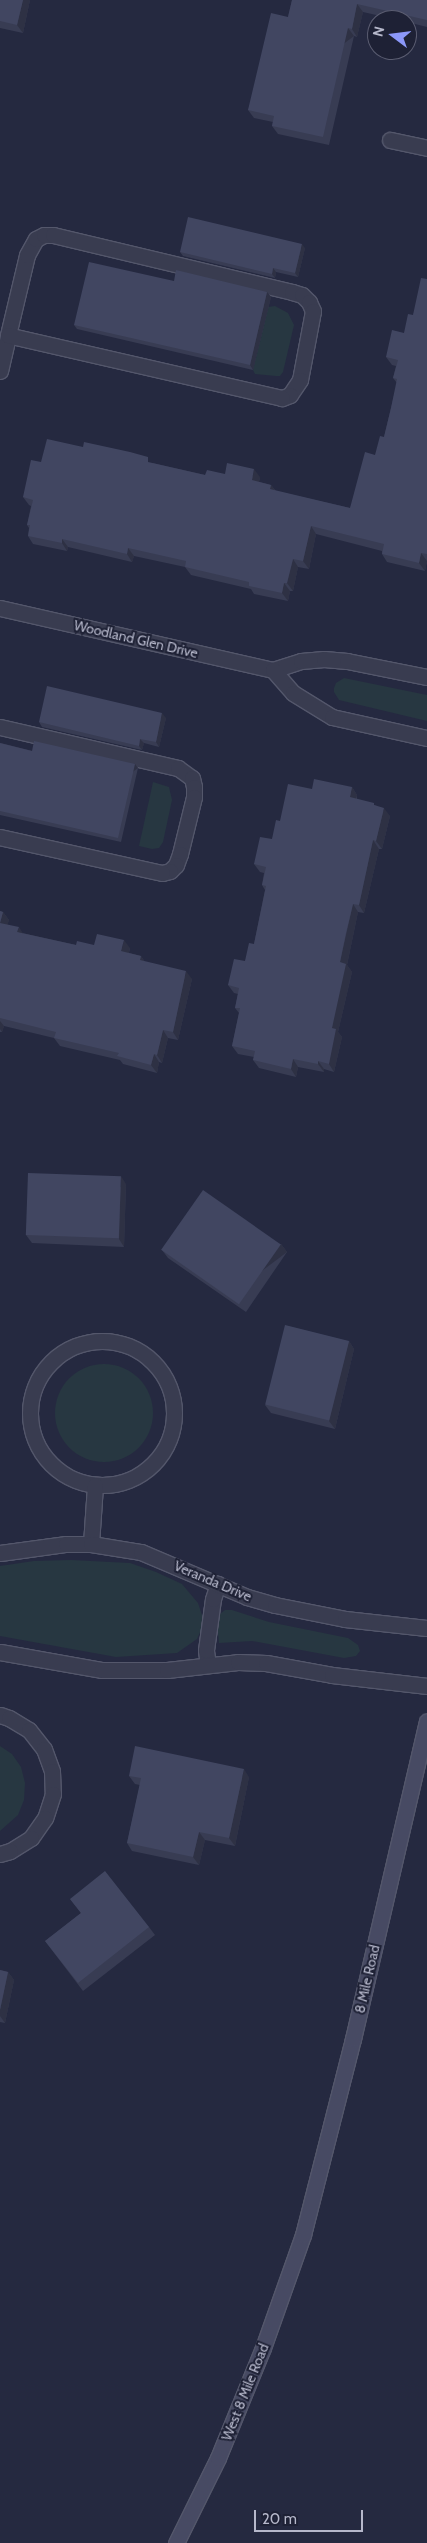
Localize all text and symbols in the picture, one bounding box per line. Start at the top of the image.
north arrow [367,10,417,60]
text: N [369,24,388,38]
street label: Woodland Glen Drive [72,617,200,661]
street label: Veranda Drive [172,1557,254,1605]
street label: 8 Mile Road [351,1943,383,2015]
street label: West 8 Mile Road [218,2341,272,2443]
scale bar [257,2500,366,2532]
text: 20 m [262,2510,297,2528]

